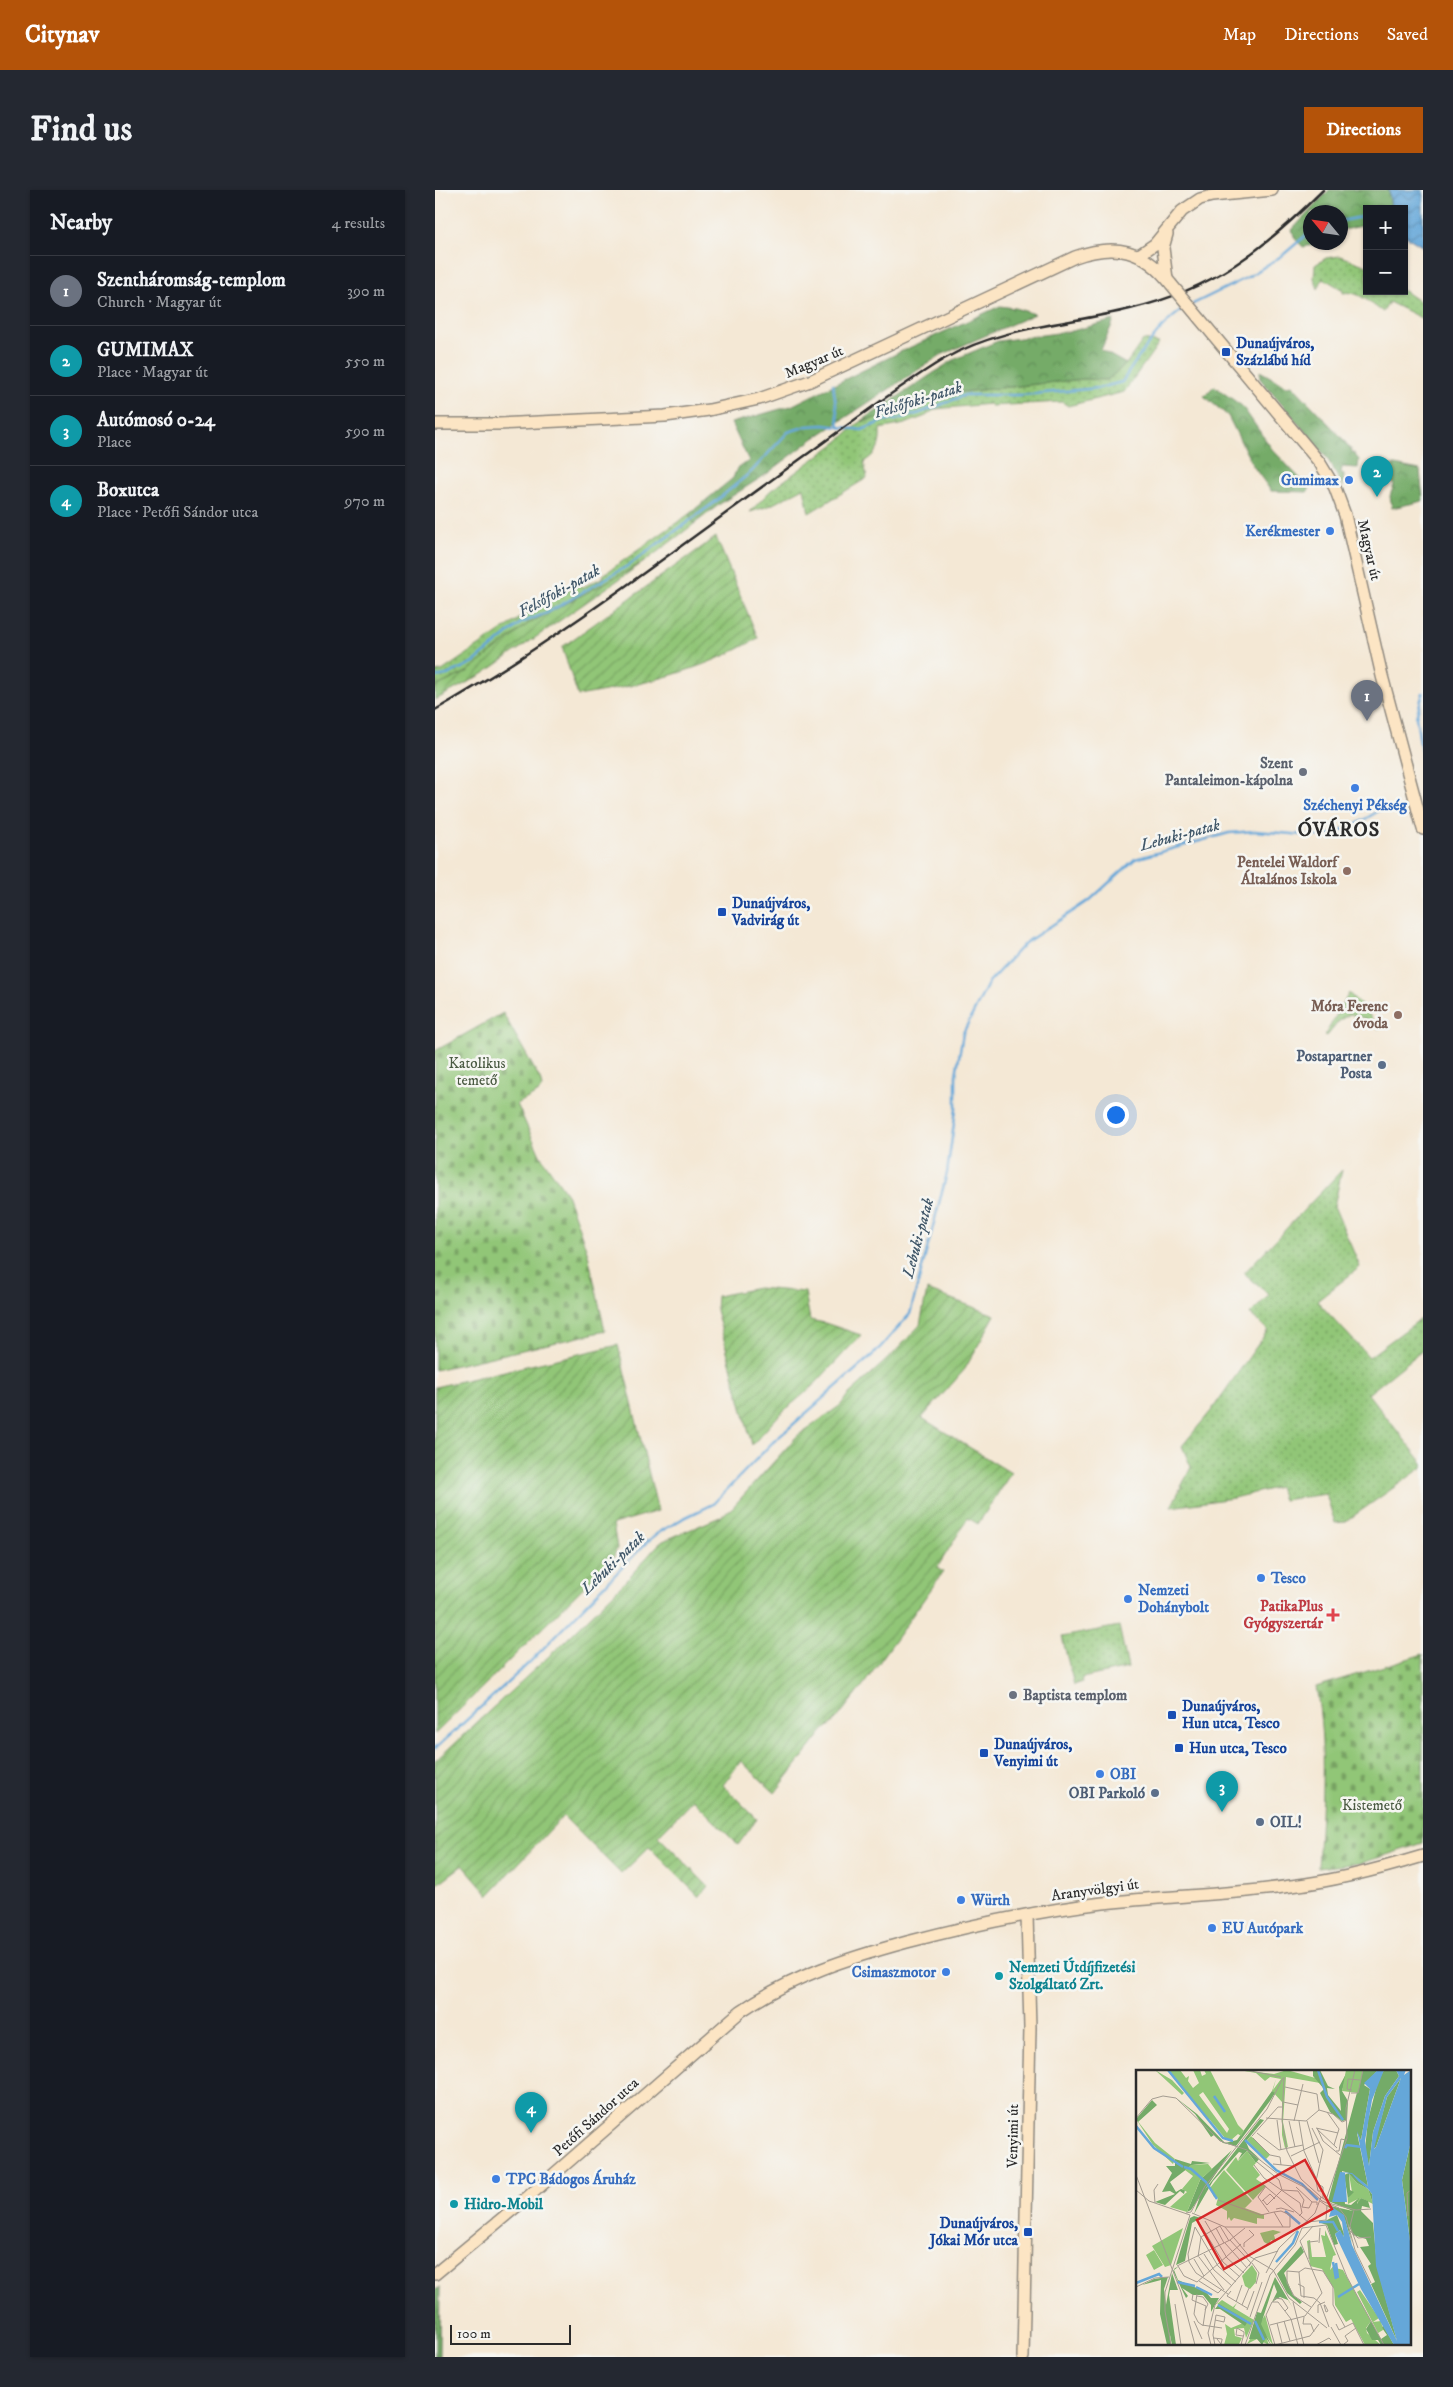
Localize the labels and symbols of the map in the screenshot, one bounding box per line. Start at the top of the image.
north arrow [1303,205,1348,250]
place label: Dunaújváros, Százlábú híd [1236,334,1314,370]
street label: Magyar út [782,341,846,383]
marker: Dunaújváros, Százlábú híd [1220,346,1232,358]
water label: Felsőfoki-patak [872,377,965,423]
pin: 2 [1361,456,1393,497]
place label: Gumimax [1281,471,1340,490]
marker: Gumimax [1343,474,1355,486]
street label: Magyar út [1353,518,1385,582]
place label: Kerékmester [1245,522,1320,541]
marker: Kerékmester [1324,525,1336,537]
water label: Felsőfoki-patak [514,560,604,622]
pin: 1 [1351,680,1383,721]
place label: Szent Pantaleimon-kápolna [1165,754,1294,790]
marker: Szent Pantaleimon-kápolna [1297,766,1309,778]
marker: Széchenyi Pékség [1349,782,1361,794]
place label: Széchenyi Pékség [1303,796,1408,815]
water label: Lebuki-patak [1137,815,1222,855]
district label: ÓVÁROS [1298,817,1380,843]
place label: Pentelei Waldorf Általános Iskola [1237,853,1340,889]
marker: Pentelei Waldorf Általános Iskola [1341,865,1353,877]
place label: Dunaújváros, Vadvirág út [731,894,810,930]
marker: Dunaújváros, Vadvirág út [716,906,728,918]
place label: Móra Ferenc óvoda [1311,997,1389,1033]
marker: Móra Ferenc óvoda [1392,1009,1404,1021]
place label: Postapartner Posta [1296,1047,1373,1083]
park label: Katolikus temető [449,1054,505,1090]
marker: Postapartner Posta [1376,1059,1388,1071]
your location [1103,1102,1129,1128]
water label: Lebuki-patak [898,1196,938,1281]
water label: Lebuki-patak [576,1527,650,1599]
place label: Tesco [1270,1569,1307,1588]
marker: Tesco [1255,1572,1267,1584]
place label: Nemzeti Dohánybolt [1138,1581,1209,1617]
marker: Nemzeti Dohánybolt [1122,1593,1134,1605]
place label: PatikaPlus Gyógyszertár [1244,1597,1323,1633]
marker: PatikaPlus Gyógyszertár [1327,1609,1339,1621]
place label: Baptista templom [1023,1686,1128,1705]
marker: Baptista templom [1007,1689,1019,1701]
place label: Dunaújváros, Hun utca, Tesco [1182,1697,1280,1733]
marker: Dunaújváros, Hun utca, Tesco [1166,1709,1178,1721]
place label: Dunaújváros, Venyimi út [993,1735,1072,1771]
place label: Hun utca, Tesco [1189,1739,1287,1758]
marker: Hun utca, Tesco [1173,1742,1185,1754]
marker: Dunaújváros, Venyimi út [978,1747,990,1759]
place label: OBI [1110,1765,1136,1784]
marker: OBI [1094,1768,1106,1780]
pin: 3 [1206,1771,1238,1812]
place label: OBI Parkoló [1069,1784,1146,1803]
marker: OBI Parkoló [1149,1787,1161,1799]
park label: Kistemető [1342,1796,1403,1815]
place label: OIL! [1270,1813,1302,1832]
marker: OIL! [1254,1816,1266,1828]
street label: Aranyvölgyi út [1050,1874,1140,1906]
place label: Würth [970,1891,1010,1910]
marker: Würth [955,1894,967,1906]
place label: EU Autópark [1222,1919,1304,1938]
marker: EU Autópark [1206,1922,1218,1934]
place label: Nemzeti Útdíjfizetési Szolgáltató Zrt. [1009,1957,1135,1994]
place label: Csimaszmotor [852,1963,936,1982]
marker: Csimaszmotor [940,1966,952,1978]
marker: Nemzeti Útdíjfizetési Szolgáltató Zrt. [993,1970,1005,1982]
inset map [1136,2070,1411,2344]
street label: Petőfi Sándor utca [549,2073,643,2161]
pin: 4 [515,2092,547,2133]
street label: Venyimi út [1003,2104,1023,2169]
place label: TPC Bádogos Áruház [505,2169,636,2189]
marker: TPC Bádogos Áruház [490,2173,502,2185]
place label: Hidro-Mobil [464,2195,544,2214]
marker: Hidro-Mobil [448,2198,460,2210]
place label: Dunaújváros, Jókai Mór utca [928,2214,1019,2250]
marker: Dunaújváros, Jókai Mór utca [1022,2226,1034,2238]
scale bar [450,2322,571,2345]

